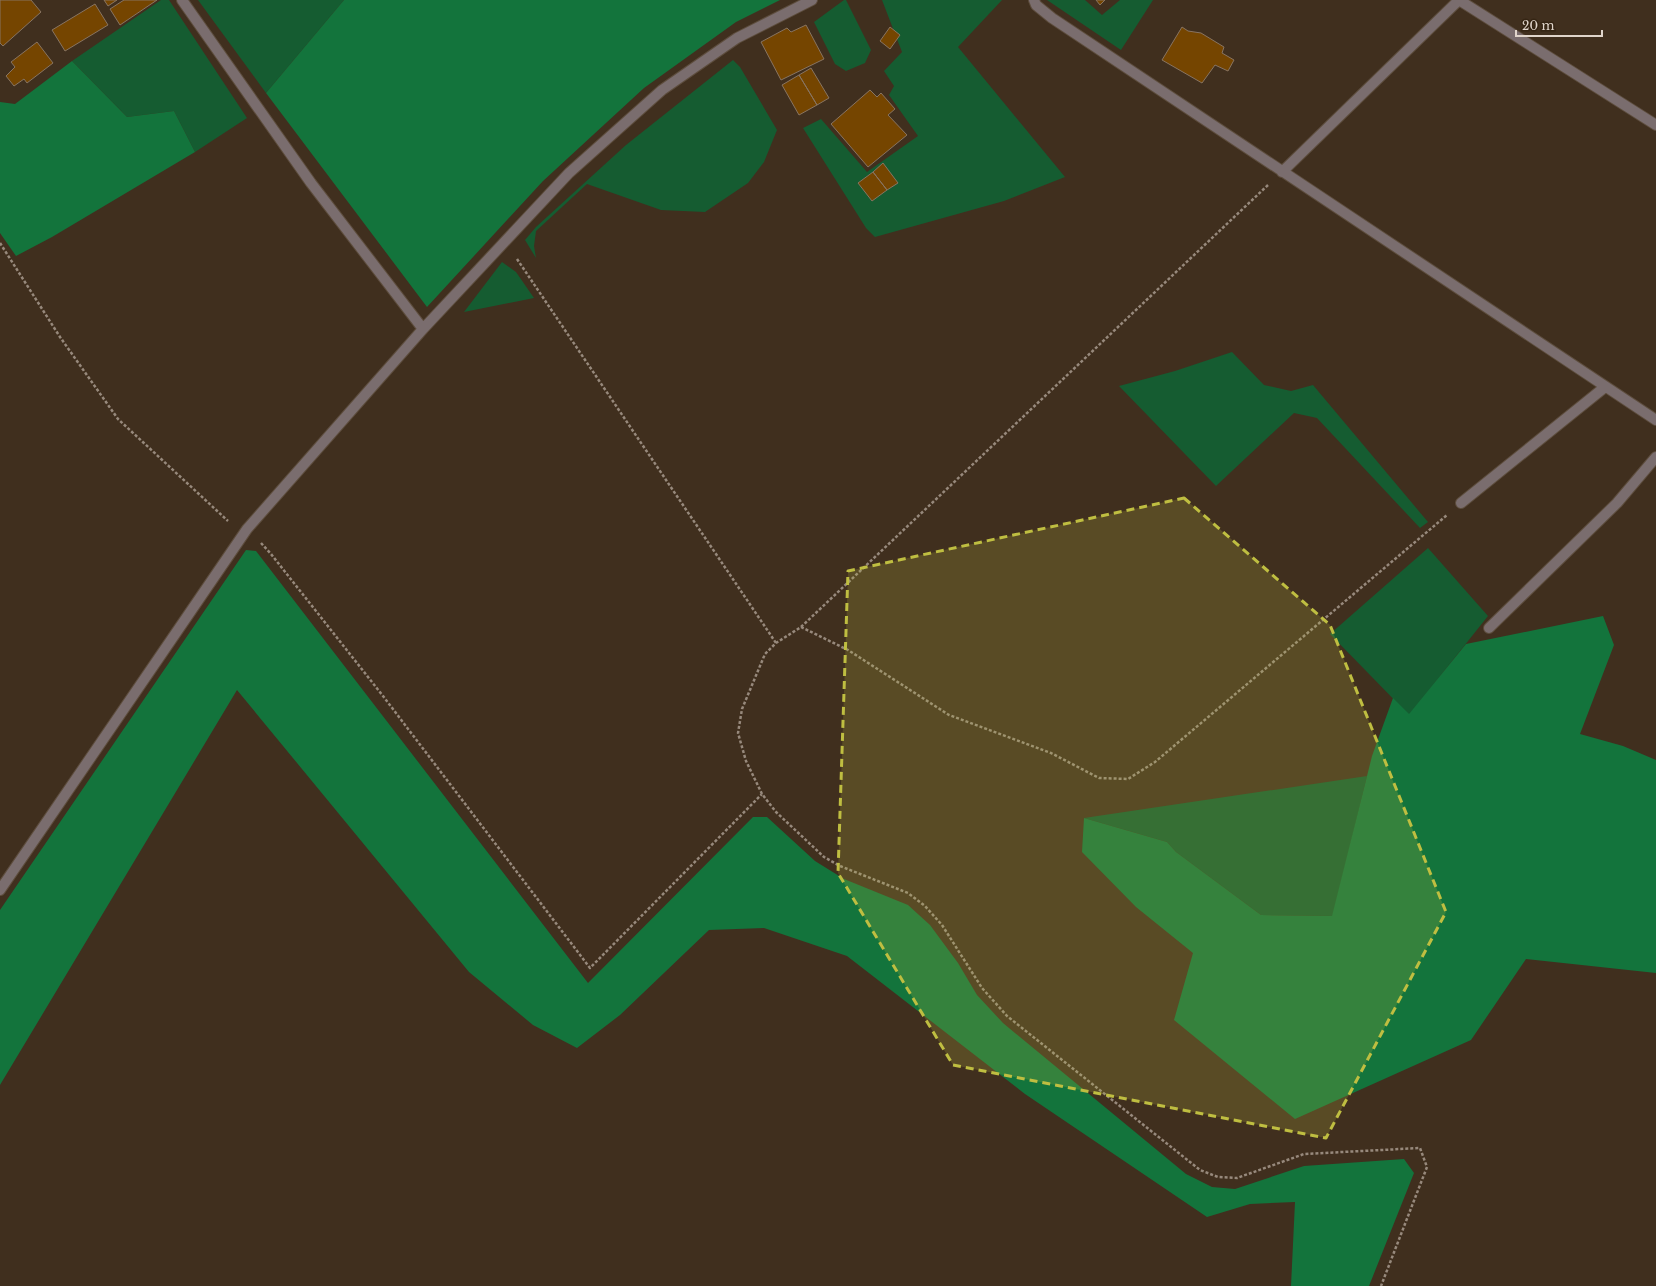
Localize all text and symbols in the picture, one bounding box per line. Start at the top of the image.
scale bar [1516,12,1602,38]
text: 20 m [1522,18,1554,33]

